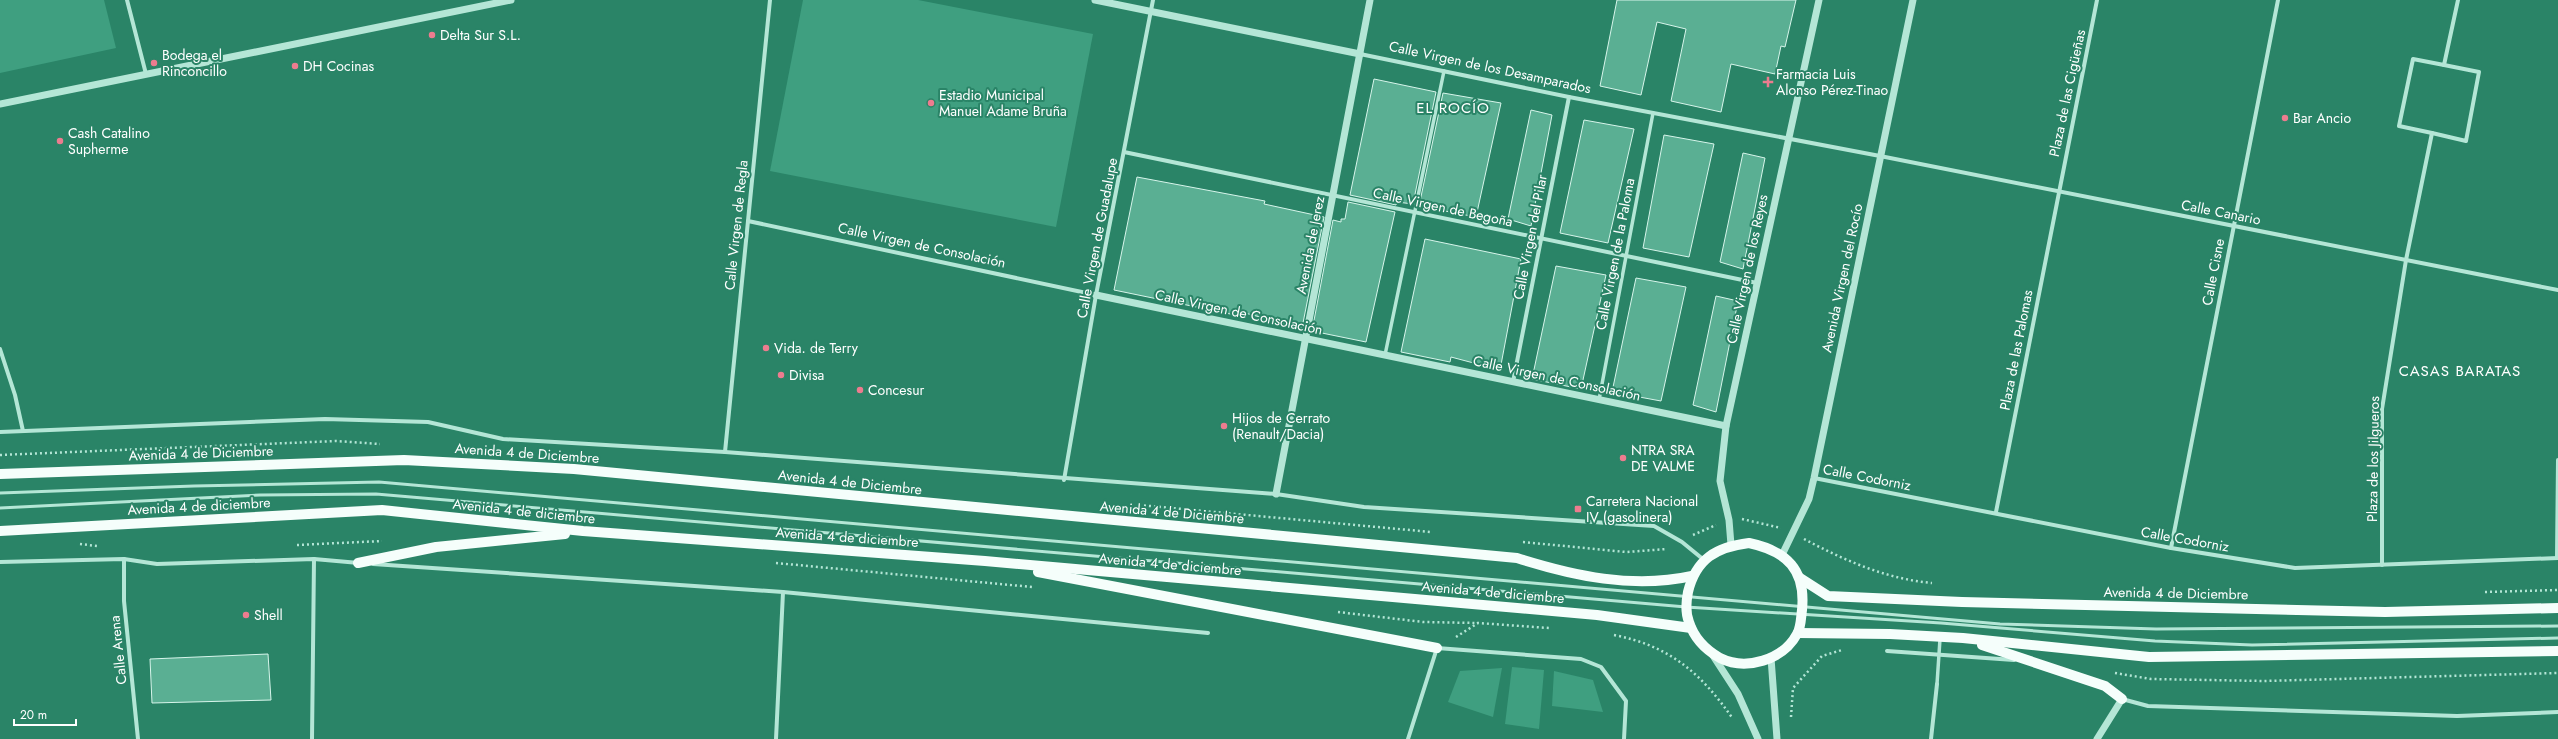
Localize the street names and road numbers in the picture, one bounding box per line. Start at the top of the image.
street label: Plaza de las Cigüeñas [2044,27,2090,159]
street label: Calle Virgen de los Desamparados [1387,36,1593,98]
street label: Calle Virgen de Guadalupe [1072,156,1122,320]
street label: Calle Virgen de Regla [719,159,753,291]
street label: Calle Virgen del Pilar [1508,173,1552,301]
street label: Calle Virgen de la Paloma [1590,176,1640,332]
street label: Calle Virgen de Begoña [1371,182,1515,232]
street label: Calle Virgen de los Reyes [1721,192,1773,345]
street label: Avenida de Jerez [1291,194,1329,296]
street label: Calle Canario [2179,194,2263,230]
street label: Avenida Virgen del Rocío [1816,201,1868,354]
street label: Calle Virgen de Consolación [836,217,1008,273]
street label: Calle Cisne [2197,237,2229,307]
street label: Calle Virgen de Consolación [1153,284,1325,340]
street label: Plaza de las Palomas [1995,288,2038,412]
street label: Calle Virgen de Consolación [1471,350,1643,406]
street label: Plaza de los Jilgueros [2362,396,2384,522]
street label: Avenida 4 de Diciembre [454,438,600,468]
street label: Avenida 4 de Diciembre [128,440,274,466]
street label: Calle Codorniz [1821,459,1913,495]
street label: Avenida 4 de Diciembre [777,464,923,500]
street label: Avenida 4 de diciembre [127,492,271,520]
street label: Avenida 4 de diciembre [452,494,596,528]
street label: Avenida 4 de Diciembre [1099,496,1245,528]
street label: Calle Codorniz [2139,521,2231,557]
street label: Avenida 4 de diciembre [775,522,919,552]
street label: Avenida 4 de diciembre [1098,548,1242,580]
street label: Avenida 4 de diciembre [1421,576,1565,608]
street label: Avenida 4 de Diciembre [2103,582,2249,604]
street label: Calle Arena [104,614,132,686]

